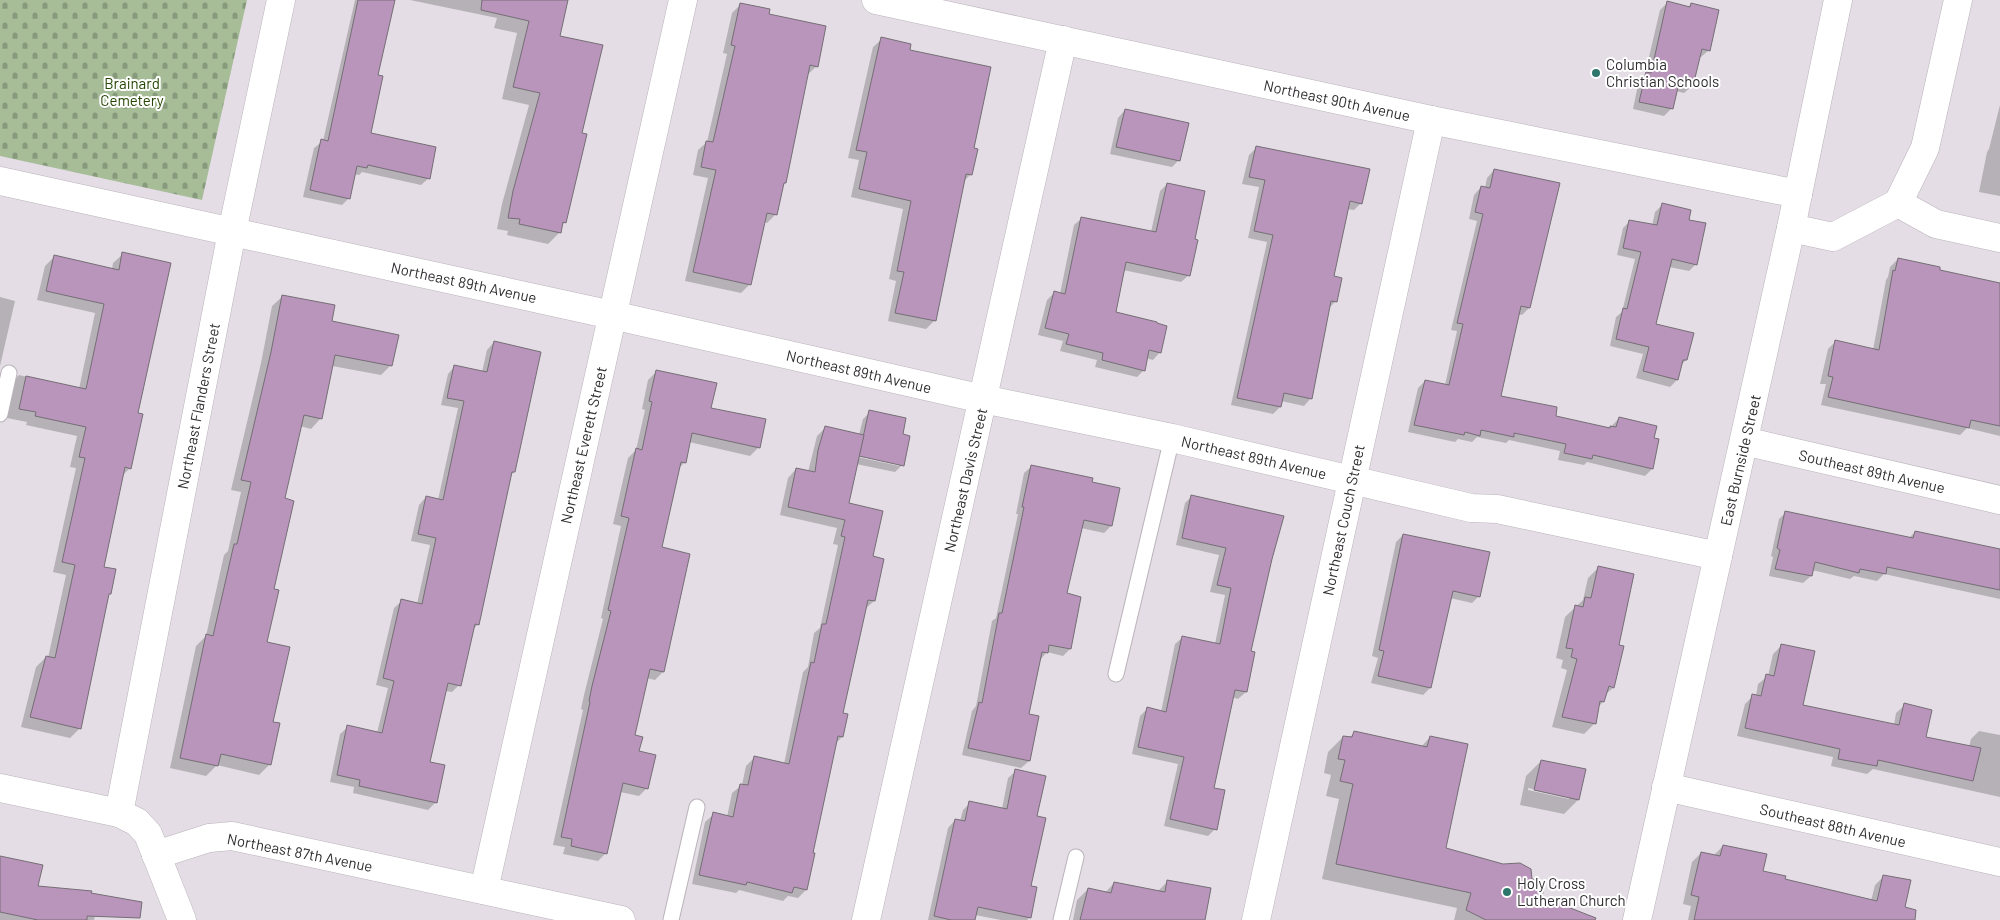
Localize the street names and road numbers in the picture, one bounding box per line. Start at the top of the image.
street label: Northeast 90th Avenue [1262,76,1412,124]
street label: Northeast 89th Avenue [389,258,539,306]
street label: Northeast Flanders Street [173,321,223,491]
street label: Northeast 89th Avenue [785,346,933,396]
street label: Northeast Everett Street [556,365,610,525]
street label: East Burnside Street [1716,393,1764,527]
street label: Northeast Davis Street [940,406,990,554]
street label: Northeast 89th Avenue [1180,432,1328,482]
street label: Northeast Couch Street [1318,443,1368,597]
street label: Southeast 89th Avenue [1797,445,1947,497]
street label: Southeast 88th Avenue [1758,799,1908,851]
street label: Northeast 87th Avenue [226,829,374,875]

